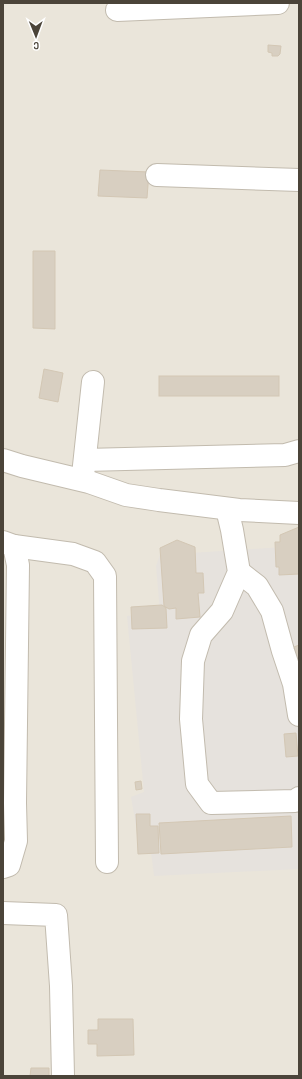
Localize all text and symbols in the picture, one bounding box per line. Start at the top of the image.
north arrow [16,16,56,56]
text: С [33,39,39,52]

